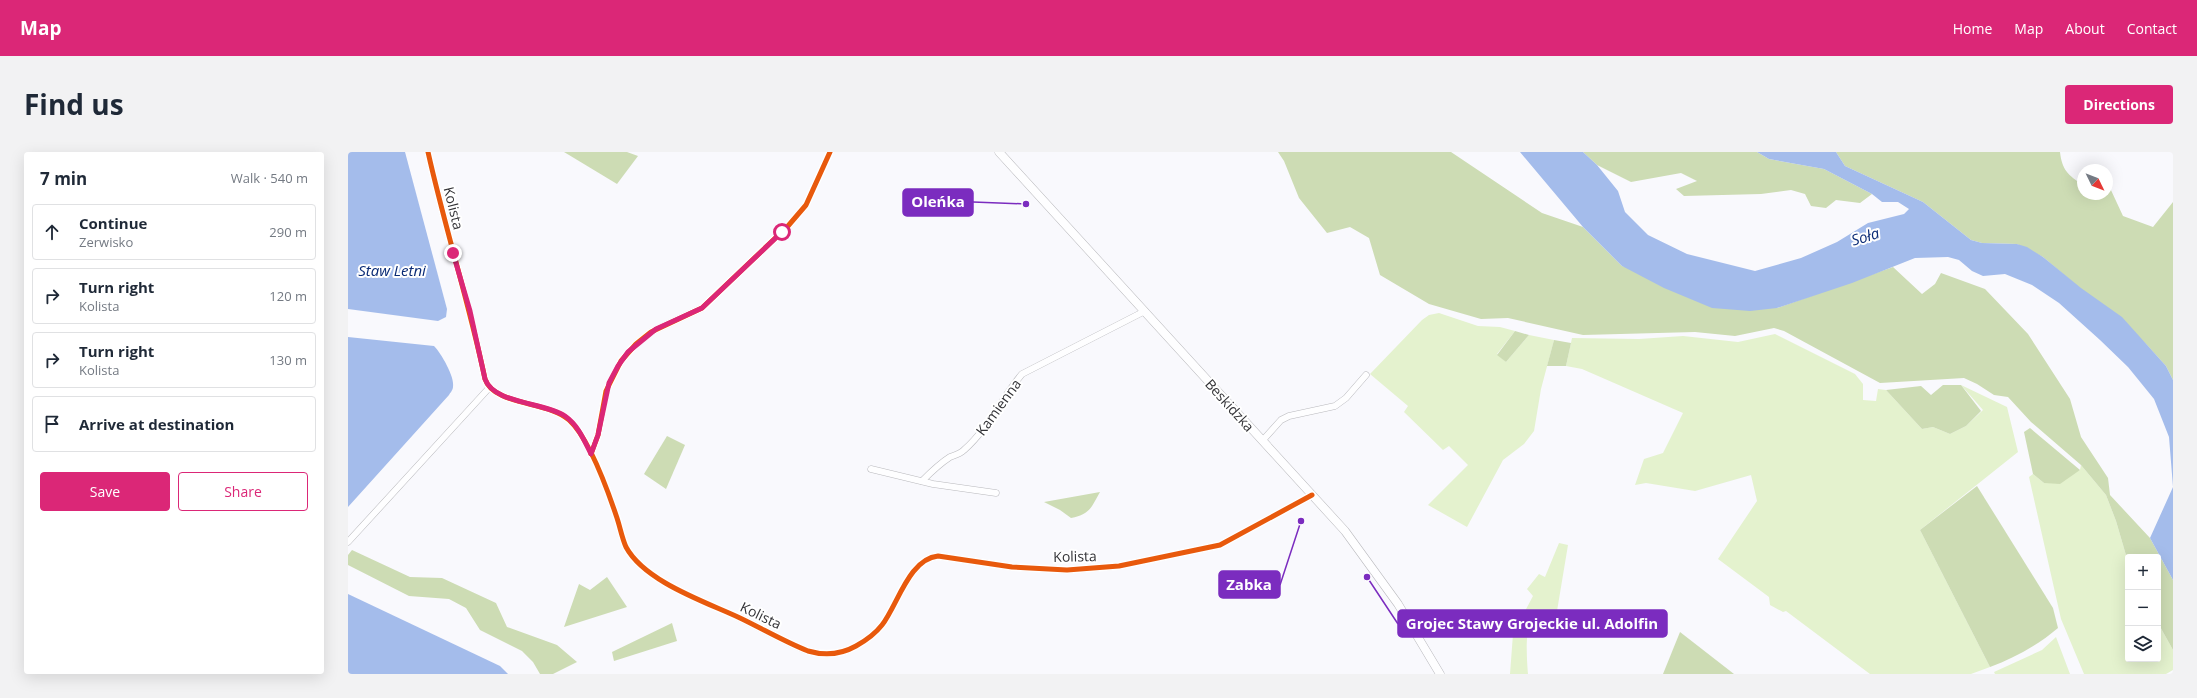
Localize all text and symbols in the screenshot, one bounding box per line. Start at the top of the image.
text: Map [20,15,61,41]
text: Home [1953,19,1992,38]
text: Map [2014,19,2043,38]
text: About [2065,19,2105,38]
text: Contact [2127,19,2177,38]
text: Find us [24,85,124,123]
button: Directions [2065,85,2173,124]
north arrow [2077,164,2113,200]
text: 7 min [40,167,87,190]
text: Walk · 540 m [231,169,308,187]
street label: Kolista [440,185,468,231]
callout: Oleńka [903,189,973,216]
text: Oleńka [911,191,965,211]
text: Continue [79,213,147,233]
icon: ahead [41,221,63,243]
water label: Soła [1849,222,1882,250]
text: 290 m [269,223,307,241]
route start [773,223,791,241]
text: Zerwisko [79,233,133,251]
route end [444,244,462,262]
water label: Staw Letni [358,260,426,280]
text: Turn right [79,277,154,297]
icon: right [41,285,63,307]
text: 120 m [269,287,307,305]
text: Kolista [79,297,119,315]
text: Turn right [79,341,154,361]
icon: right [41,349,63,371]
text: 130 m [269,351,307,369]
text: Kolista [79,361,119,379]
street label: Kamienna [971,375,1025,439]
street label: Beskidzka [1201,375,1259,435]
icon: arrive [41,413,63,435]
text: Arrive at destination [79,414,234,434]
button: Save [40,472,170,511]
button: Share [178,472,308,511]
street label: Kolista [1053,546,1097,566]
map controls [2125,554,2161,662]
button: + [2125,554,2161,590]
callout: Zabka [1219,571,1280,598]
text: Zabka [1226,574,1272,594]
button: − [2125,590,2161,626]
street label: Kolista [737,597,785,633]
callout: Grojec Stawy Grojeckie ul. Adolfin [1398,610,1667,637]
text: Grojec Stawy Grojeckie ul. Adolfin [1406,613,1658,633]
button: layers [2125,626,2161,662]

